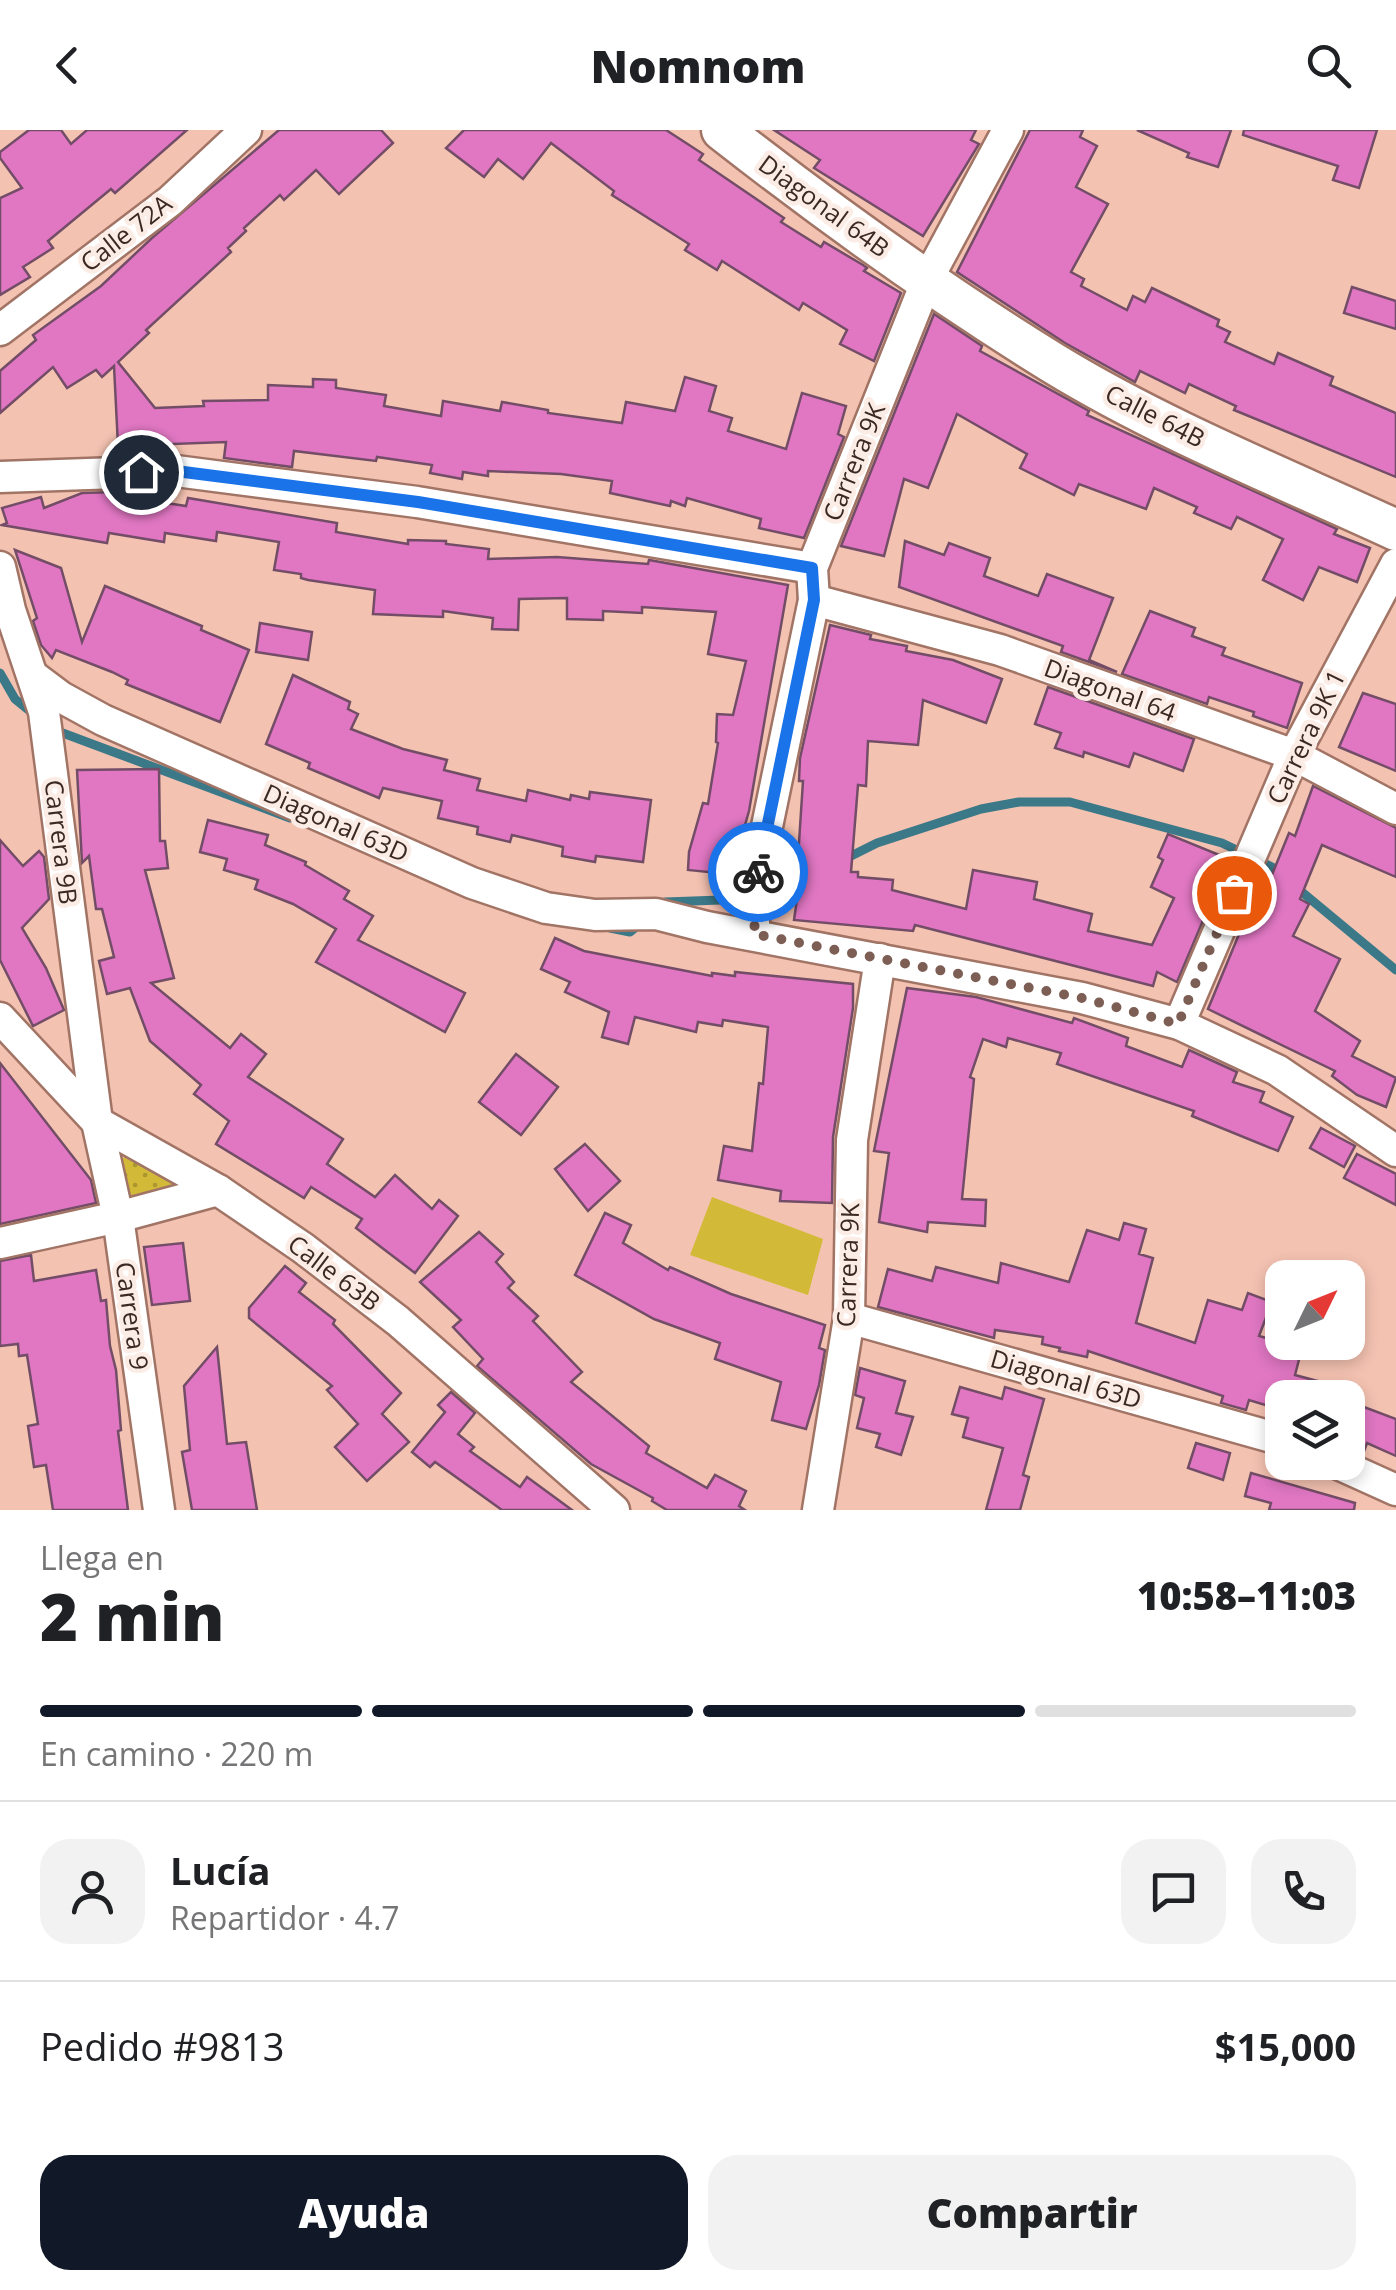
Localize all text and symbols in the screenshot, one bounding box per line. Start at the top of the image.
text: Nomnom [590,35,806,96]
icon: back [40,38,95,93]
icon: search [1301,38,1356,93]
street label: Diagonal 64B [752,146,897,264]
street label: Calle 72A [73,186,178,279]
street label: Calle 64B [1100,376,1211,455]
street label: Carrera 9K [814,397,892,526]
pin [99,430,184,515]
icon: home [114,445,169,500]
street label: Diagonal 64 [1040,650,1181,729]
street label: Carrera 9K 1 [1258,664,1352,809]
street label: Diagonal 63D [258,775,414,869]
street label: Carrera 9B [37,778,86,906]
courier [708,822,808,922]
icon: bike [731,845,786,900]
pin [1192,851,1277,936]
icon: bag [1207,866,1262,921]
street label: Carrera 9K [828,1202,866,1328]
street label: Calle 63B [281,1226,388,1318]
street label: Carrera 9 [109,1260,157,1372]
north arrow [1265,1260,1365,1360]
map controls [1265,1260,1365,1480]
street label: Diagonal 63D [987,1340,1146,1416]
button: layers [1265,1380,1365,1480]
text: Llega en [40,1536,164,1579]
text: 10:58–11:03 [1137,1569,1356,1621]
text: 2 min [40,1572,225,1660]
text: En camino · 220 m [40,1732,313,1775]
button: person [40,1839,145,1944]
button: chat [1121,1839,1226,1944]
button: phone [1251,1839,1356,1944]
text: Lucía [170,1844,271,1896]
text: Repartidor · 4.7 [170,1896,400,1939]
text: Pedido #9813 [40,2020,284,2072]
text: $15,000 [1215,2020,1356,2072]
button: Ayuda [40,2155,688,2270]
button: Compartir [708,2155,1356,2270]

